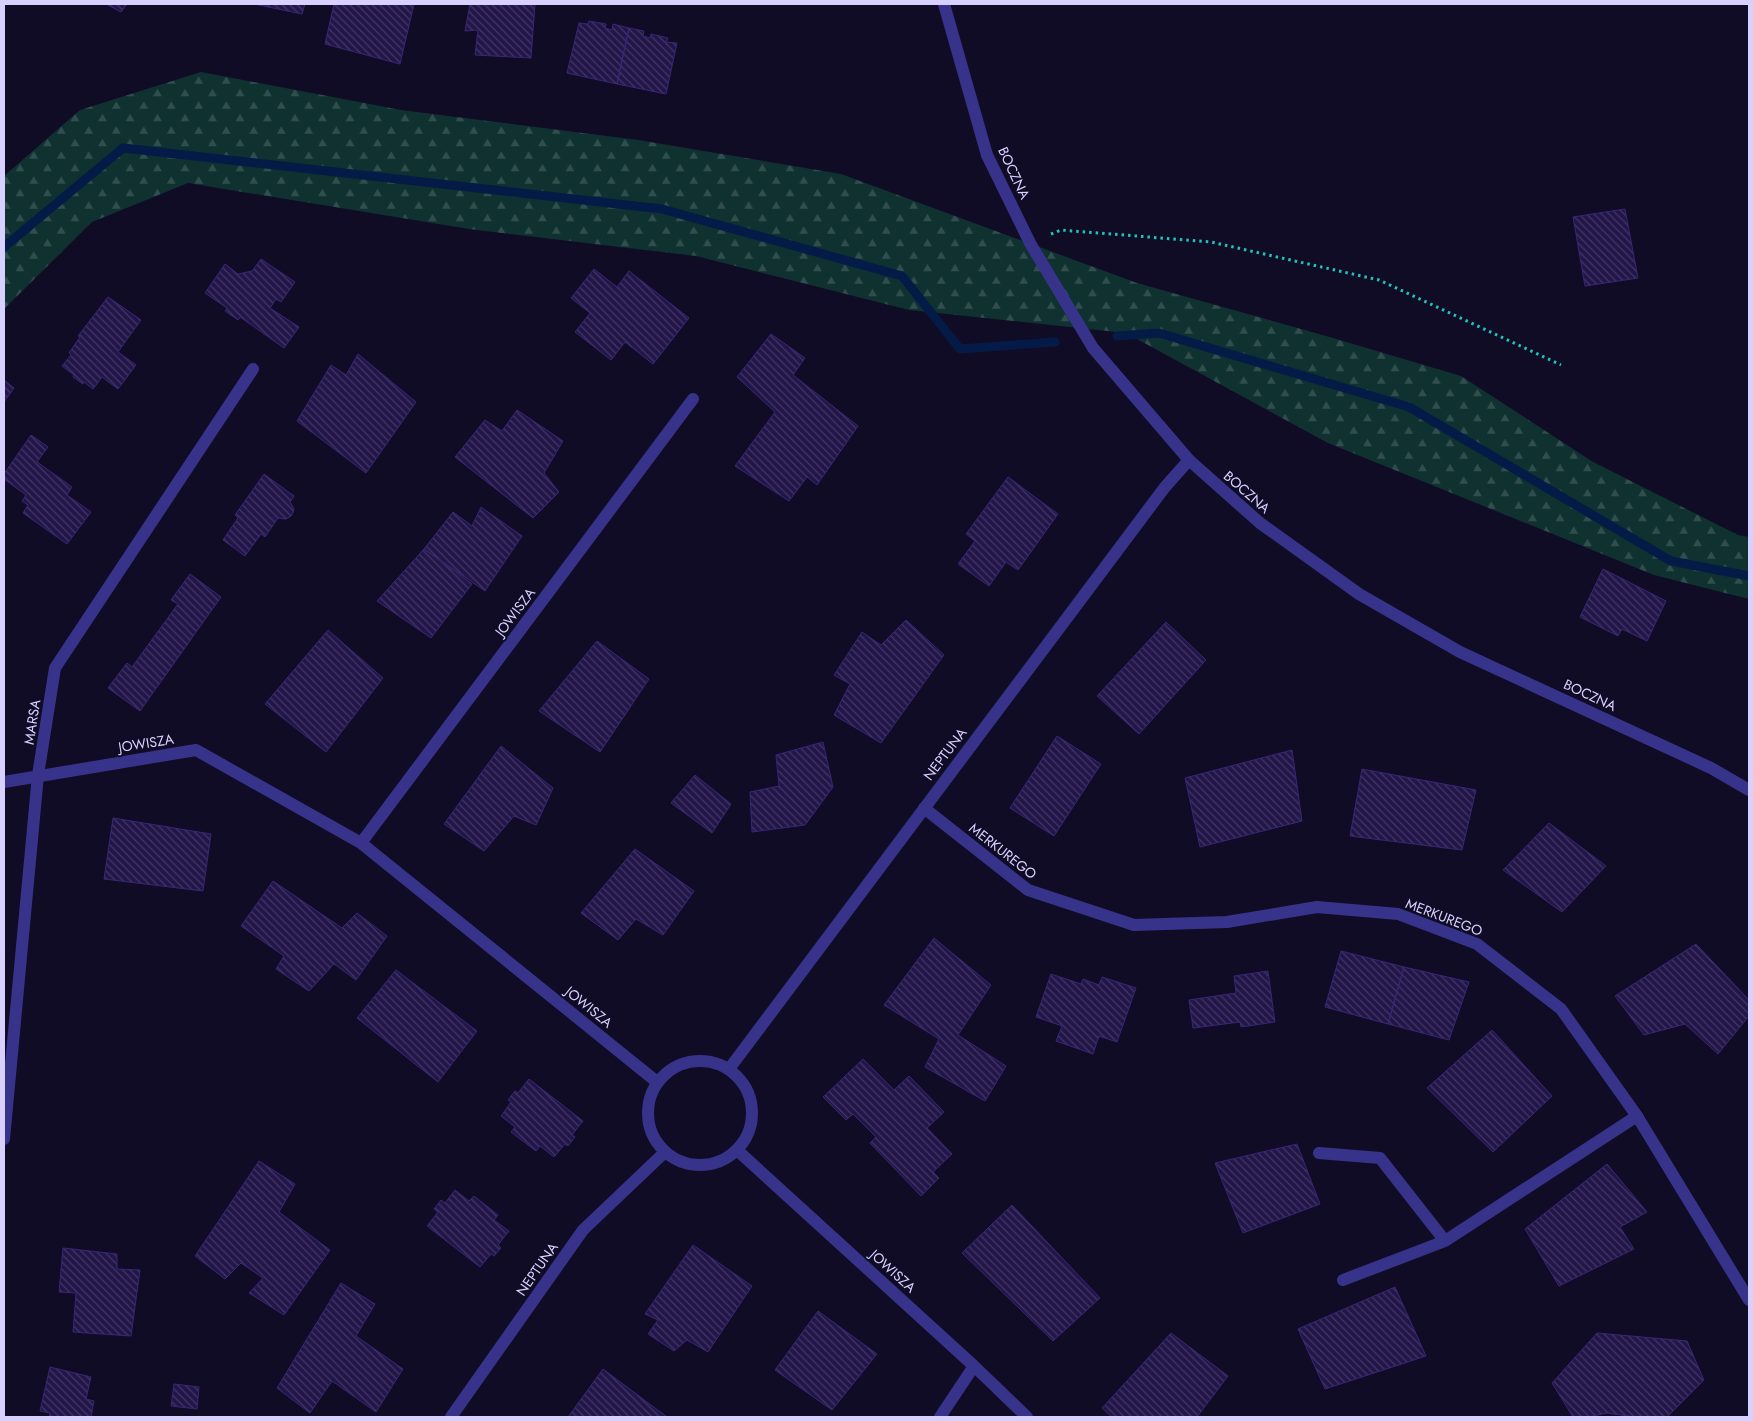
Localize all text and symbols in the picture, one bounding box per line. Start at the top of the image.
street label: BOCZNA [993,143,1035,203]
street label: BOCZNA [1219,466,1275,518]
street label: JOWISZA [489,583,540,642]
street label: BOCZNA [1560,674,1620,716]
street label: MARSA [19,697,46,746]
street label: NEPTUNA [919,723,972,784]
street label: JOWISZA [115,729,176,758]
street label: MERKUREGO [965,818,1041,884]
street label: MERKUREGO [1403,893,1485,941]
street label: JOWISZA [559,980,618,1033]
street label: NEPTUNA [511,1238,563,1300]
street label: JOWISZA [864,1244,921,1298]

